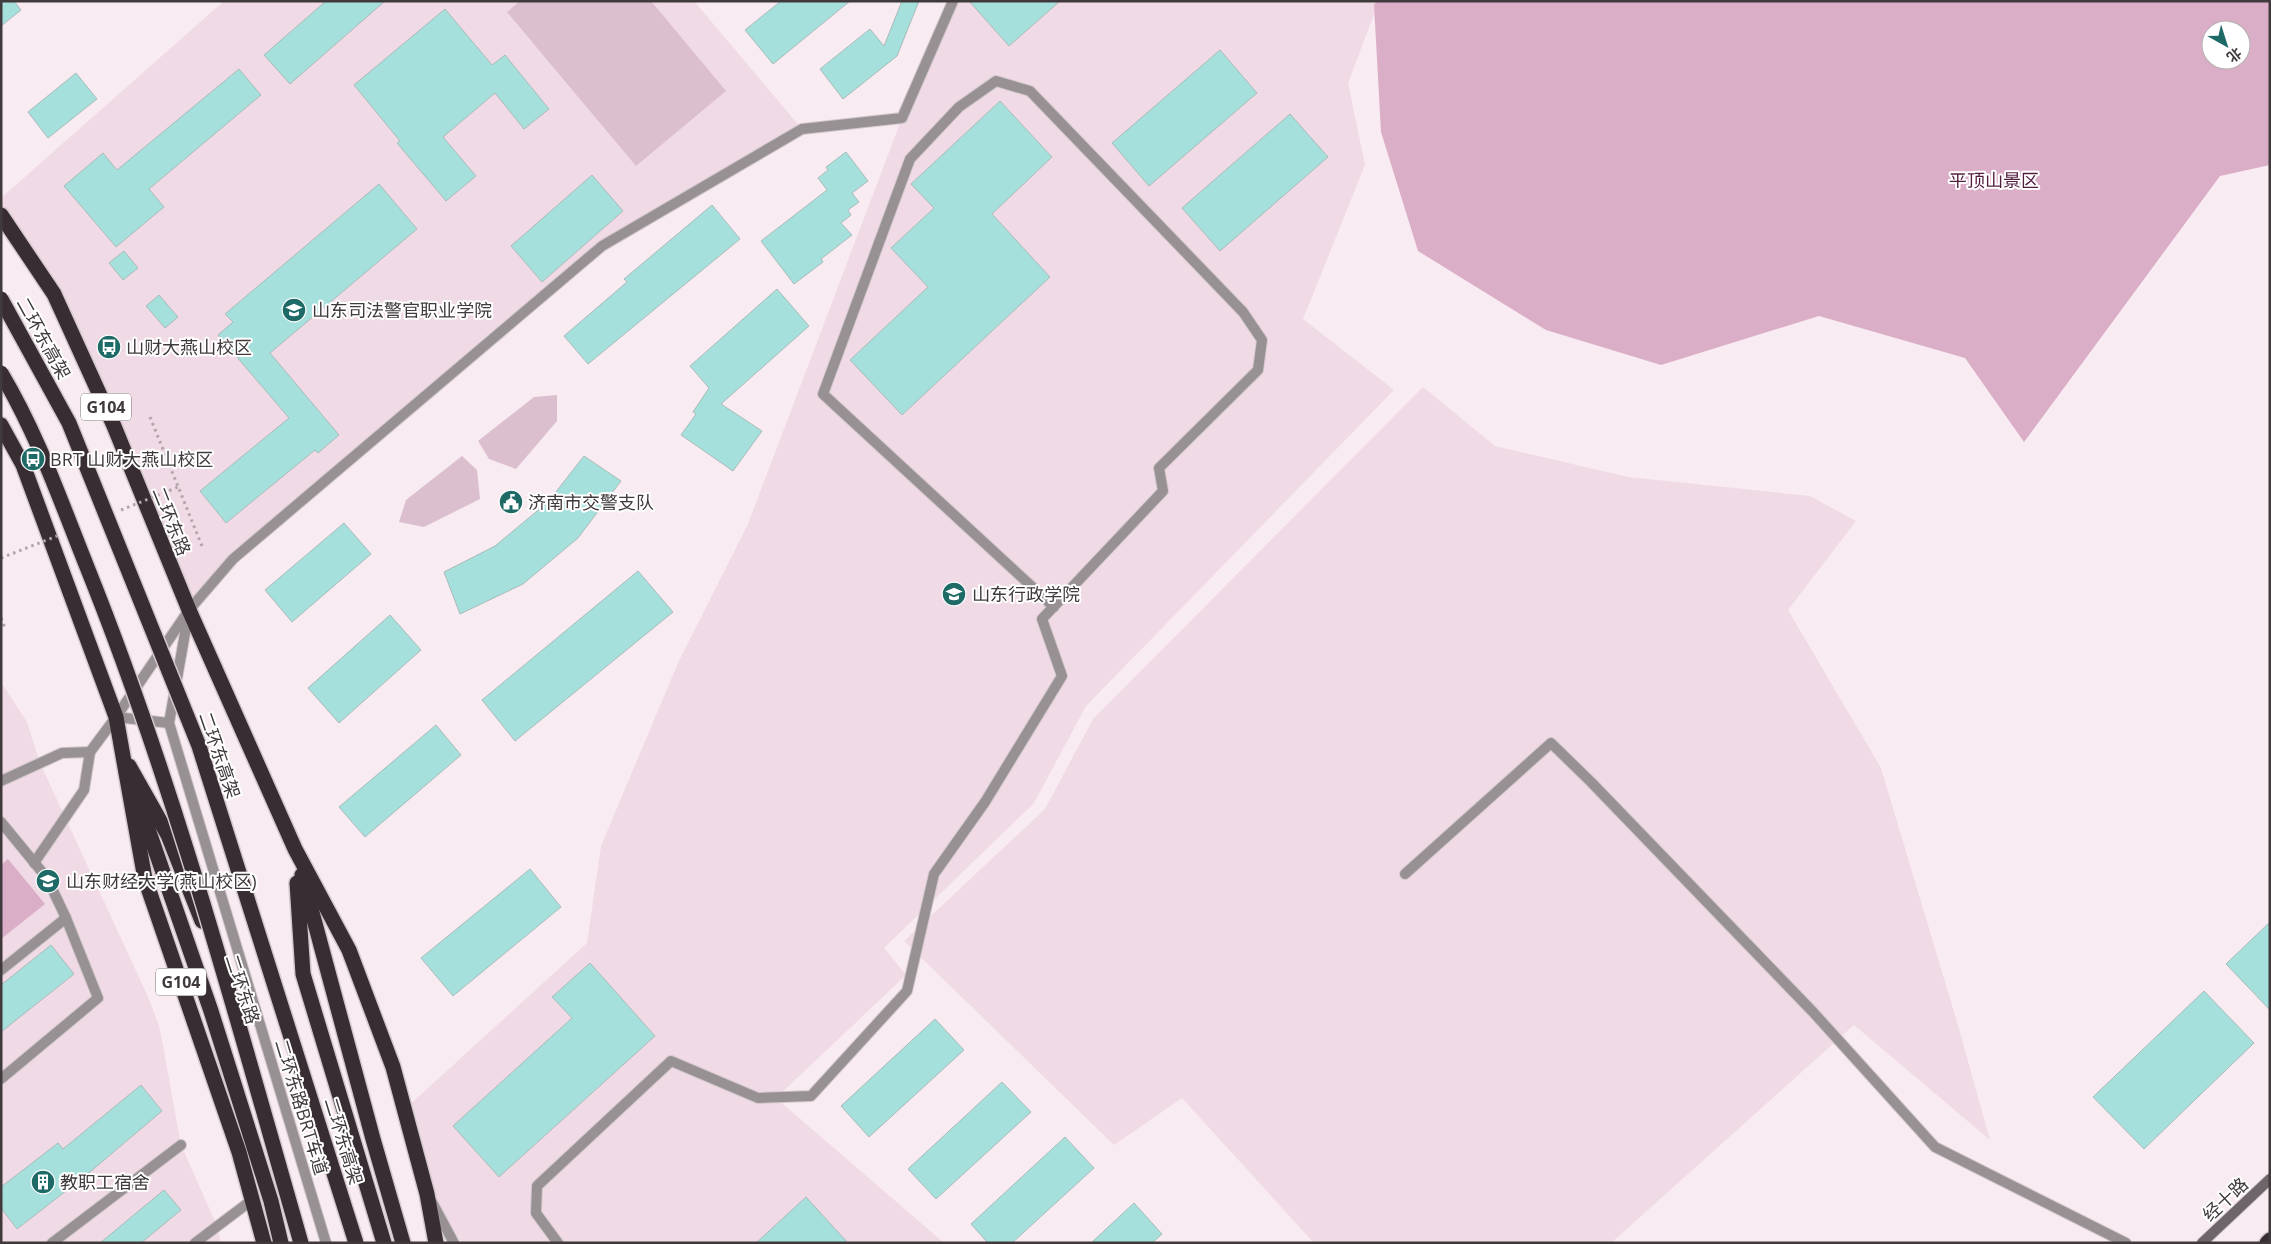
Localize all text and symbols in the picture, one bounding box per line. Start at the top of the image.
north arrow [2201,20,2251,70]
text: 北 [2223,44,2246,67]
park label: 平顶山景区 [1949,168,2039,192]
street label: 二环东高架 [12,293,76,383]
school or university icon: 山东司法警官职业学院 [281,297,307,323]
place label: 山东司法警官职业学院 [312,298,492,322]
bus stop icon: 山财大燕山校区 [96,334,122,360]
place label: 山财大燕山校区 [126,335,252,359]
road number: G104 [81,394,131,421]
bus stop icon: BRT 山财大燕山校区 [20,446,46,472]
place label: BRT 山财大燕山校区 [50,447,213,471]
street label: 二环东路 [147,483,197,559]
public building icon: 济南市交警支队 [498,489,524,515]
place label: 济南市交警支队 [528,490,654,514]
school or university icon: 山东行政学院 [941,581,967,607]
place label: 山东行政学院 [972,582,1080,606]
street label: 二环东高架 [194,709,246,801]
school or university icon: 山东财经大学(燕山校区) [35,868,61,894]
place label: 山东财经大学(燕山校区) [66,869,257,893]
street label: 二环东路 [220,951,266,1027]
road number: G104 [156,969,206,996]
street label: 二环东路BRT车道 [270,1036,334,1178]
street label: 二环东高架 [319,1094,369,1188]
building icon: 教职工宿舍 [30,1169,56,1195]
place label: 教职工宿舍 [60,1170,150,1194]
street label: 经十路 [2197,1172,2253,1226]

